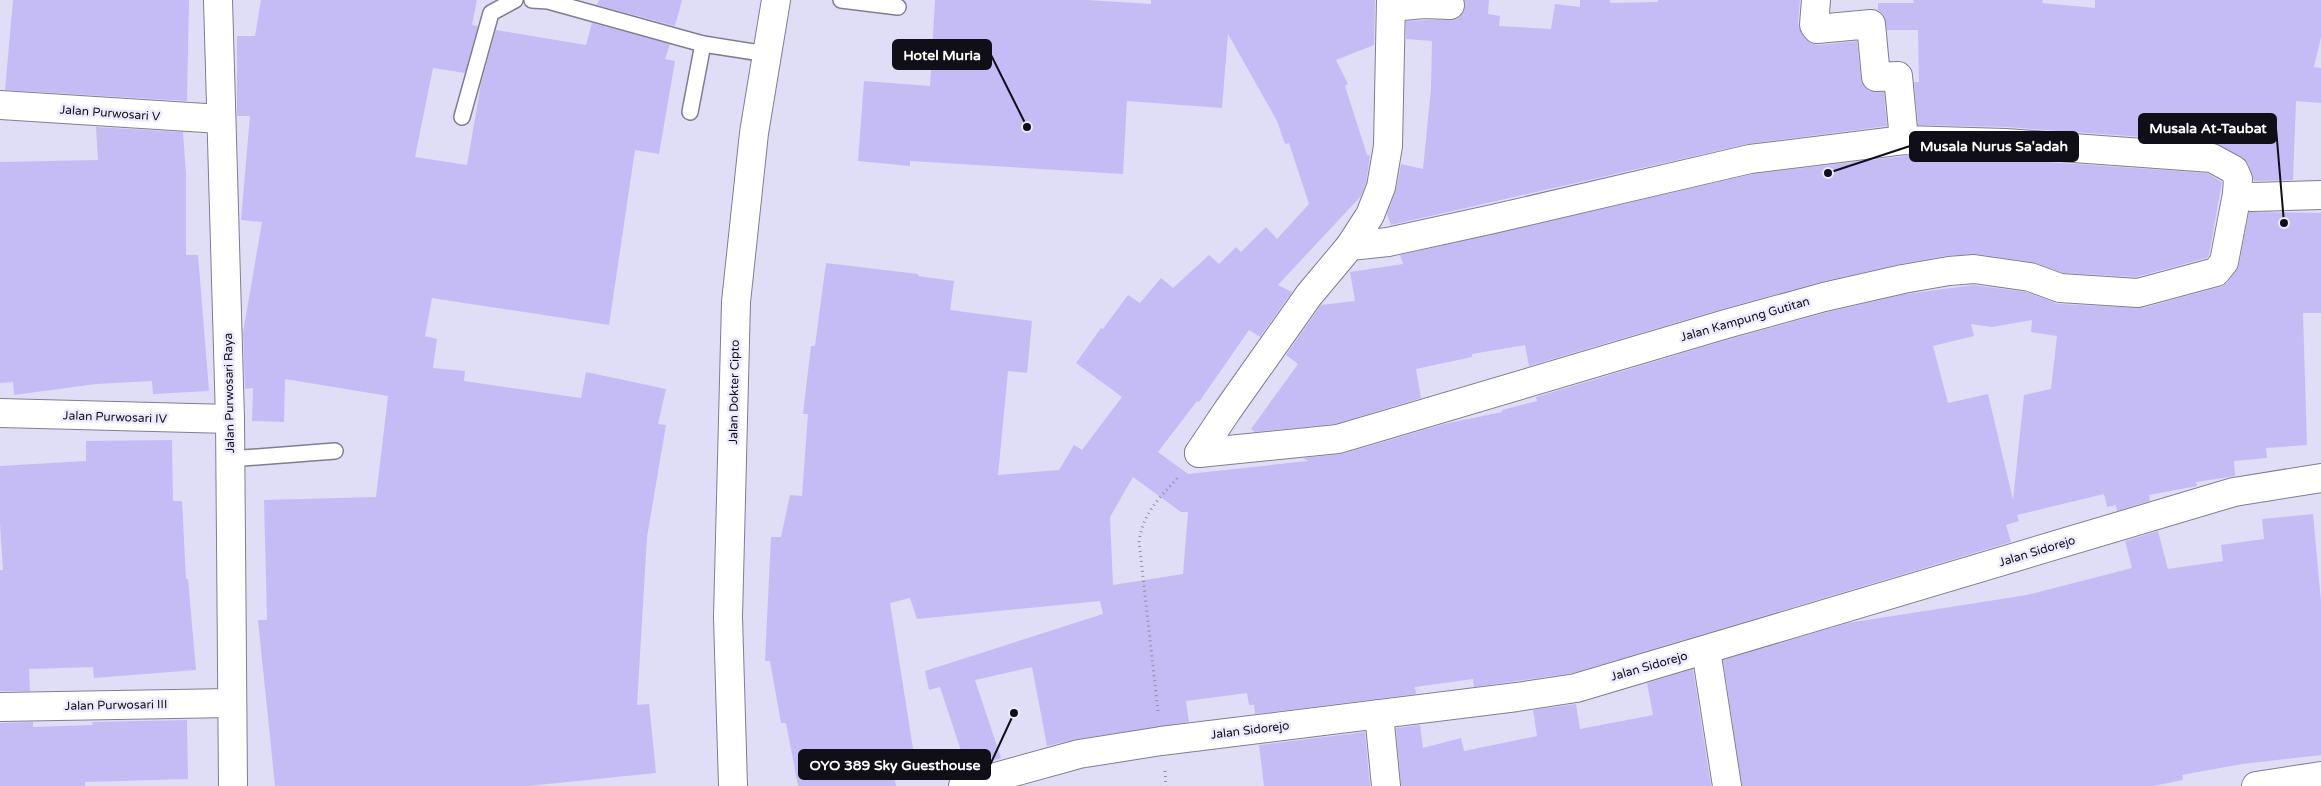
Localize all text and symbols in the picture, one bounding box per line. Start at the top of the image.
callout: Hotel Muria [893,40,991,69]
text: Hotel Muria [903,47,981,64]
street label: Jalan Purwosari V [59,103,161,124]
callout: Musala At-Taubat [2139,114,2276,143]
text: Musala At-Taubat [2149,120,2267,137]
callout: Musala Nurus Sa'adah [1910,132,2078,161]
text: Musala Nurus Sa'adah [1920,138,2068,155]
street label: Jalan Kampung Gutitan [1679,294,1811,344]
street label: Jalan Purwosari Raya [221,333,237,453]
street label: Jalan Dokter Cipto [726,339,742,445]
street label: Jalan Purwosari IV [63,408,168,426]
street label: Jalan Sidorejo [1997,533,2077,569]
street label: Jalan Sidorejo [1609,648,1689,684]
street label: Jalan Purwosari III [65,697,167,713]
street label: Jalan Sidorejo [1210,718,1290,742]
callout: OYO 389 Sky Guesthouse [799,750,990,779]
text: OYO 389 Sky Guesthouse [809,757,981,774]

